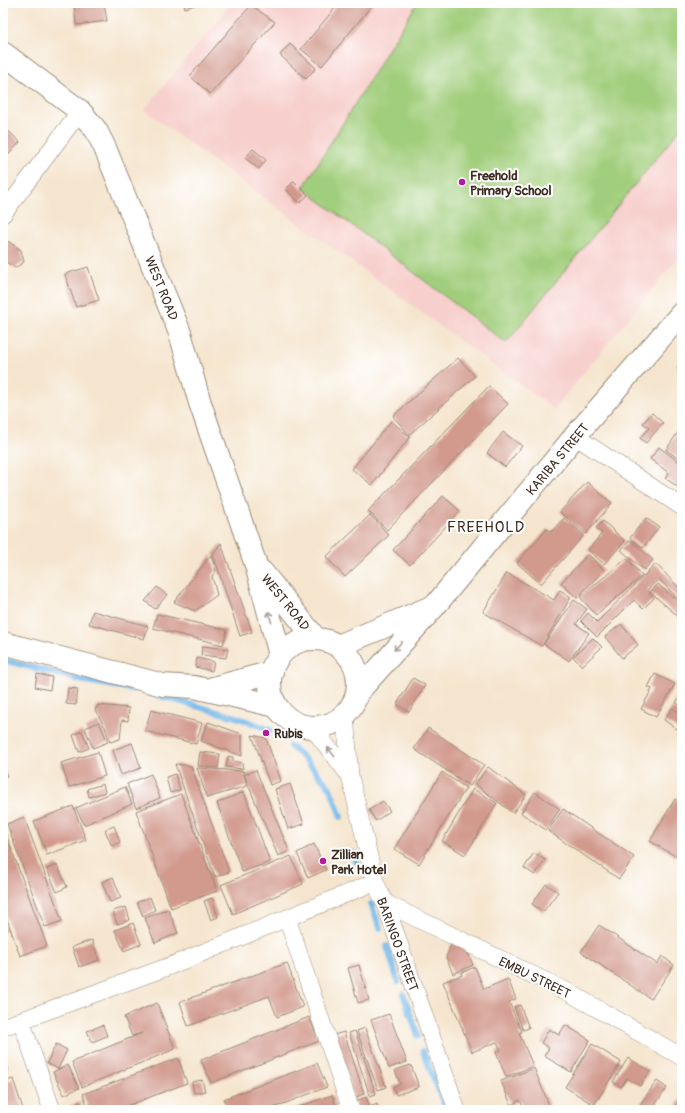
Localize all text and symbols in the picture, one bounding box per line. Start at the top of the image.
place label: Freehold Primary School [470,168,552,199]
marker: Freehold Primary School [457,177,467,187]
street label: WEST ROAD [141,254,181,323]
street label: KARIBA STREET [523,420,593,499]
district label: FREEHOLD [447,518,525,537]
street label: WEST ROAD [258,571,313,634]
one-way arrow [266,611,273,624]
one-way arrow [394,641,403,651]
place label: Rubis [274,726,303,742]
marker: Rubis [261,728,271,738]
one-way arrow [326,746,335,757]
place label: Zillian Park Hotel [331,847,387,878]
marker: Zillian Park Hotel [318,856,328,866]
street label: BARINGO STREET [373,895,421,993]
street label: EMBU STREET [496,954,573,1002]

